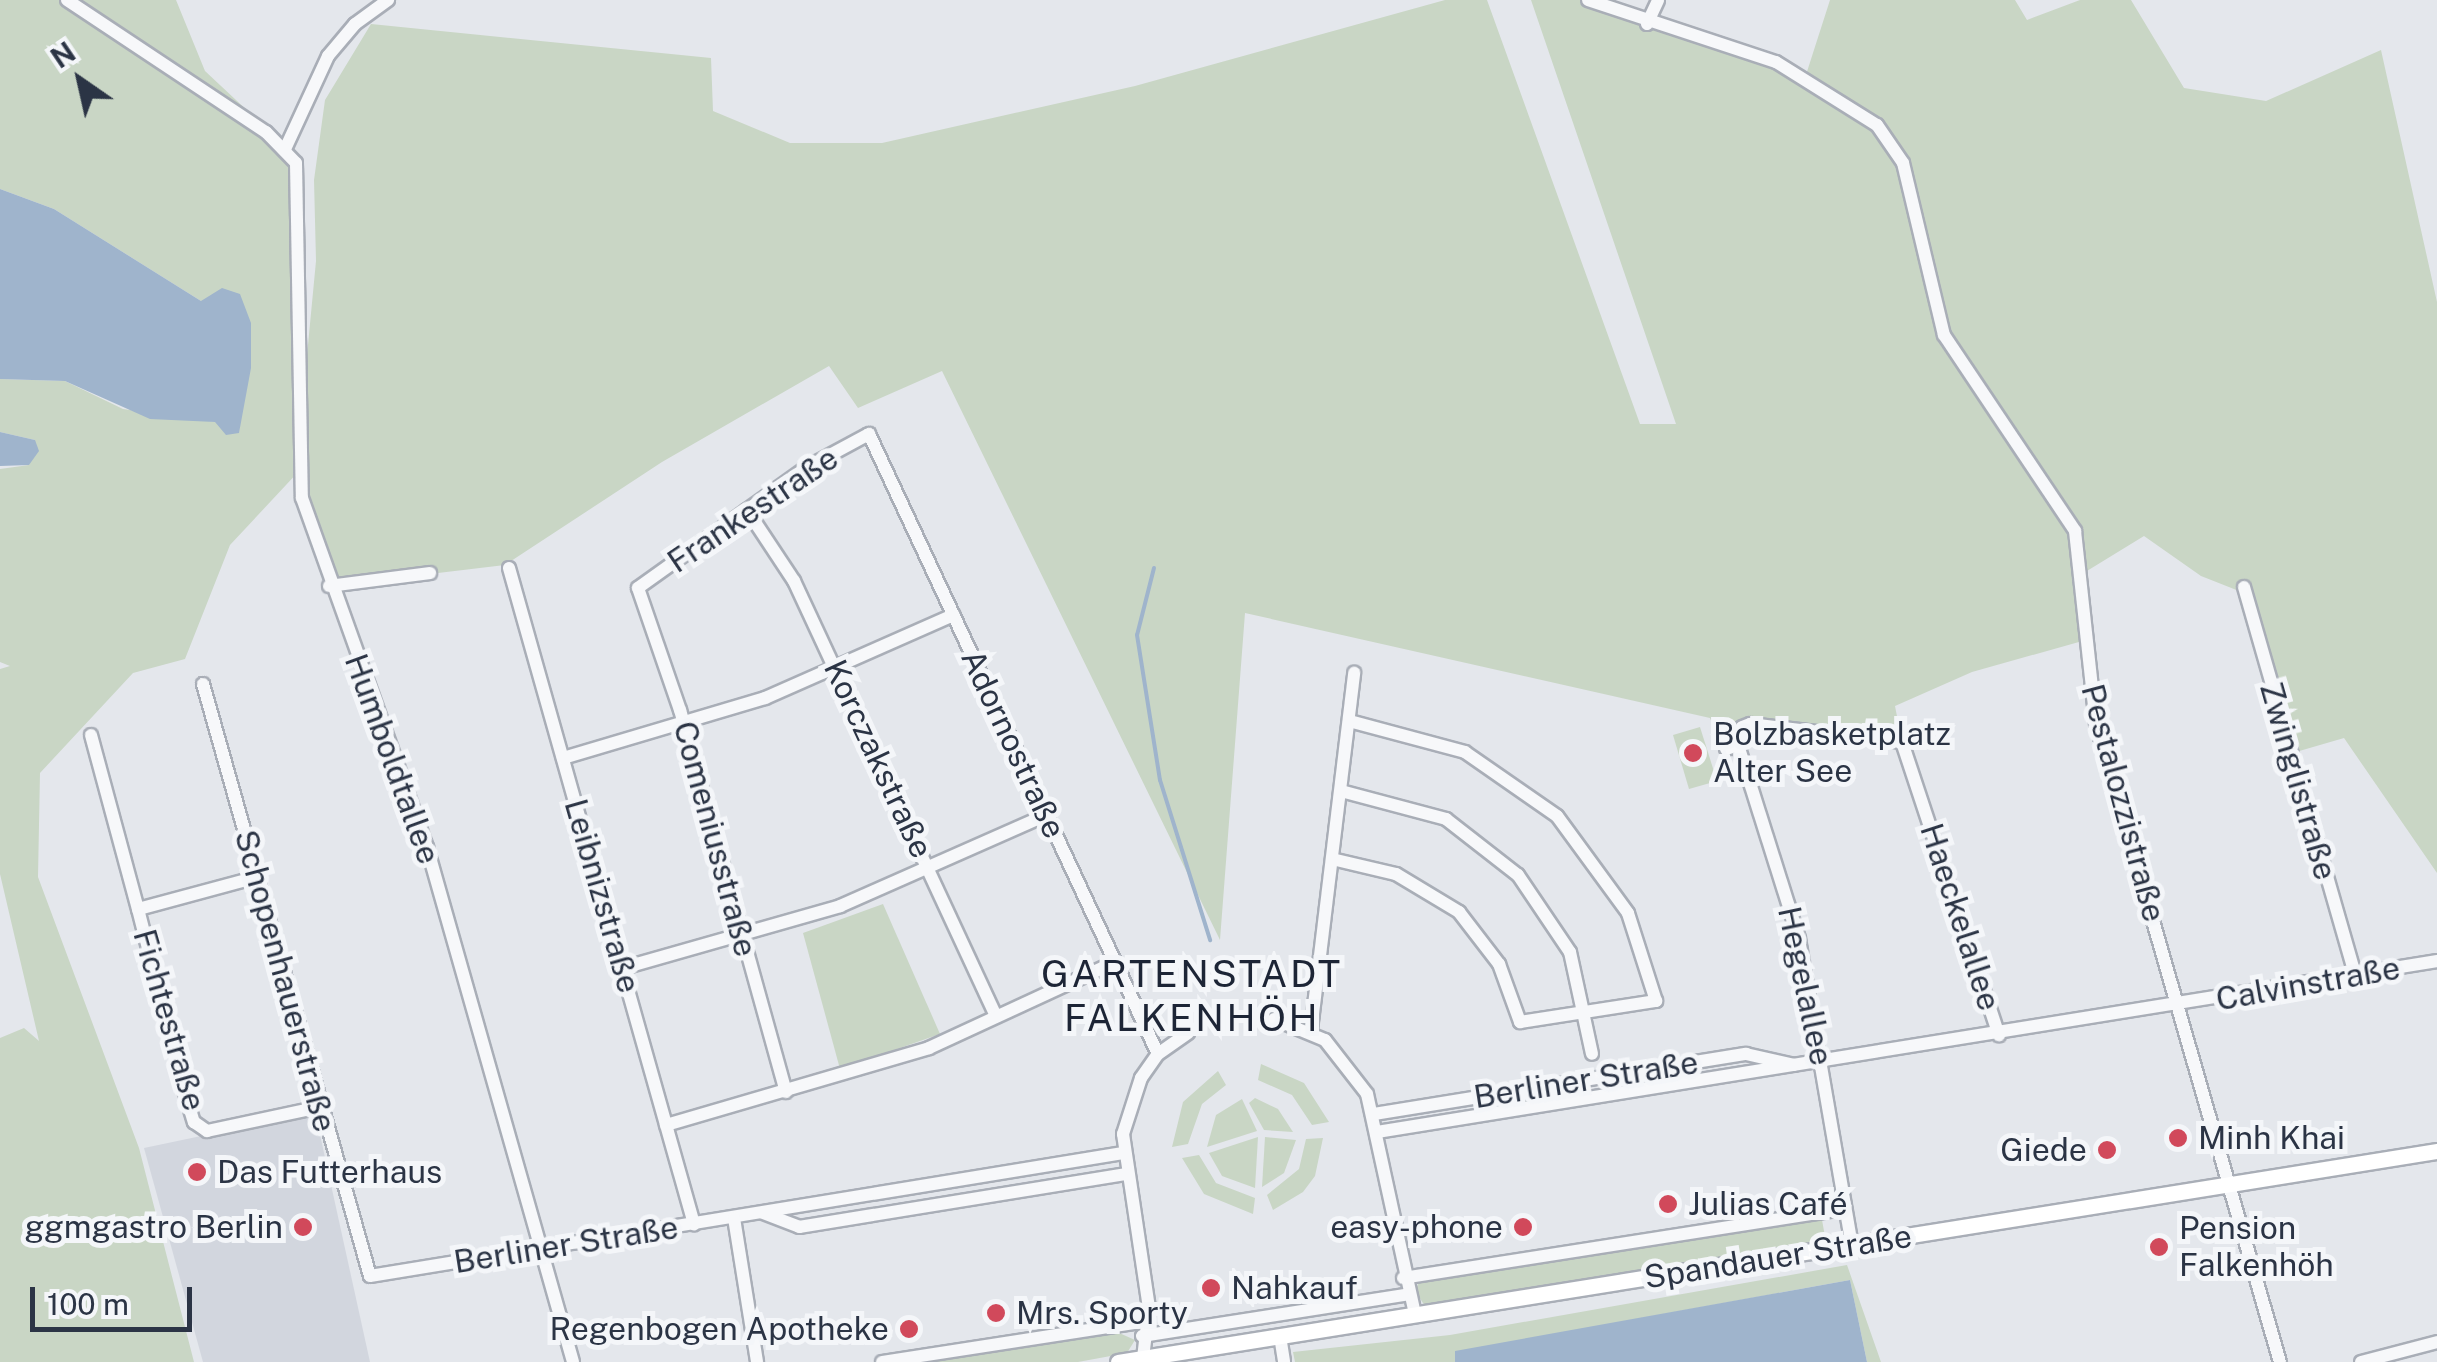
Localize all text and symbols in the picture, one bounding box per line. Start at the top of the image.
north arrow [30,30,130,130]
text: N [45,35,81,75]
street label: Frankestraße [661,439,845,581]
street label: Adornostraße [953,644,1073,844]
street label: Humboldtallee [336,649,448,869]
street label: Korczakstraße [815,654,941,864]
street label: Zwinglistraße [2251,678,2345,884]
street label: Pestalozzistraße [2073,680,2173,926]
place label: Bolzbasketplatz Alter See [1713,716,1951,791]
street label: Comeniusstraße [665,717,765,961]
marker: Bolzbasketplatz Alter See [1682,742,1704,764]
street label: Leibnizstraße [556,795,648,997]
street label: Haeckelallee [1912,819,2008,1015]
street label: Schopenhauerstraße [226,826,344,1136]
street label: Hegelallee [1769,903,1841,1069]
street label: Fichtestraße [125,925,213,1115]
street label: Calvinstraße [2213,949,2403,1019]
district label: GARTENSTADT FALKENHÖH [1041,951,1343,1040]
street label: Berliner Straße [1471,1043,1701,1117]
place label: Minh Khai [2198,1119,2345,1157]
marker: Minh Khai [2167,1127,2189,1149]
place label: Giede [2000,1131,2087,1169]
marker: Giede [2096,1139,2118,1161]
place label: Das Futterhaus [217,1153,442,1191]
marker: Das Futterhaus [186,1161,208,1183]
place label: Julias Café [1688,1185,1848,1223]
marker: Julias Café [1657,1193,1679,1215]
place label: ggmgastro Berlin [24,1208,283,1246]
street label: Berliner Straße [451,1208,681,1282]
place label: easy-phone [1330,1208,1503,1246]
place label: Pension Falkenhöh [2179,1210,2334,1285]
marker: ggmgastro Berlin [292,1216,314,1238]
marker: easy-phone [1512,1216,1534,1238]
street label: Spandauer Straße [1642,1217,1914,1297]
marker: Pension Falkenhöh [2148,1236,2170,1258]
scale bar [35,1267,198,1329]
place label: Nahkauf [1231,1269,1358,1307]
marker: Nahkauf [1200,1277,1222,1299]
text: 100 m [47,1286,129,1322]
place label: Mrs. Sporty [1016,1294,1188,1332]
marker: Mrs. Sporty [985,1302,1007,1324]
place label: Regenbogen Apotheke [550,1310,889,1348]
marker: Regenbogen Apotheke [898,1318,920,1340]

